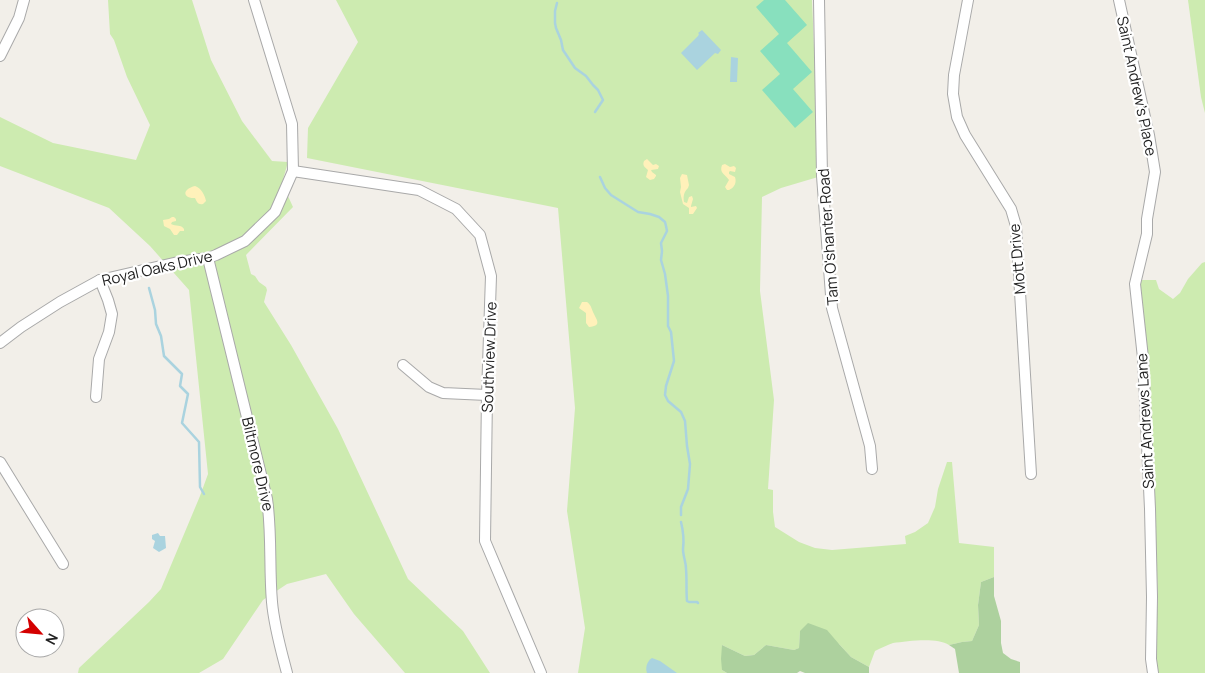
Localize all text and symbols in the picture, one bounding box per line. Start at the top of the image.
street label: Saint Andrew's Place [1112,14,1162,158]
street label: Tam O'shanter Road [813,168,843,306]
street label: Mott Drive [1003,223,1031,295]
street label: Royal Oaks Drive [100,245,215,291]
street label: Southview Drive [477,301,501,413]
street label: Saint Andrews Lane [1131,352,1159,489]
street label: Biltmore Drive [237,415,279,513]
north arrow [15,608,65,658]
text: N [41,630,63,648]

